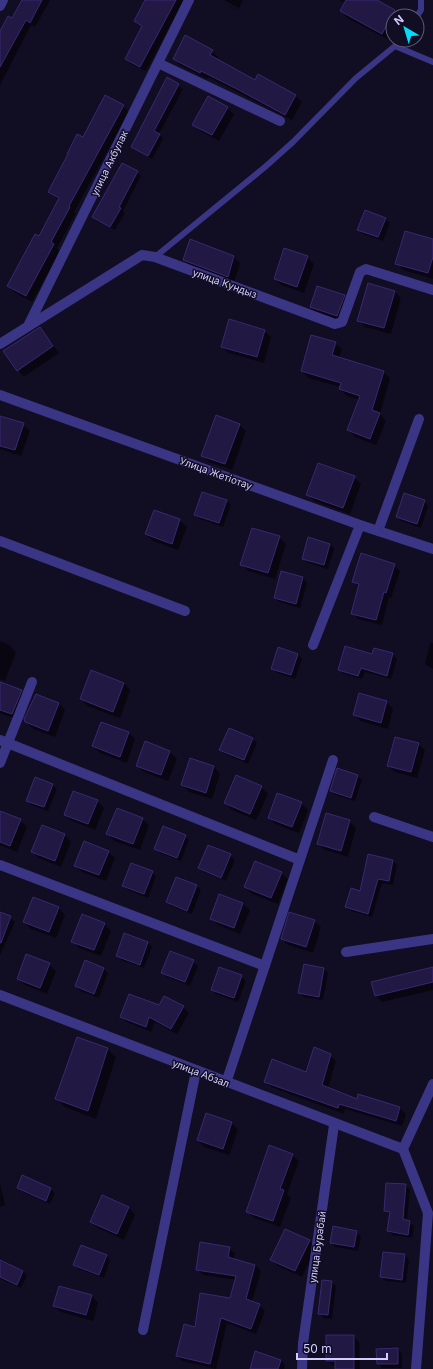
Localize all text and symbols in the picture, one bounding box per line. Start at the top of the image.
north arrow [385,8,425,48]
text: N [391,12,406,28]
street label: улица Акбулак [88,128,130,198]
street label: улица Кундыз [191,266,259,300]
street label: Улица Жетіотау [178,454,254,492]
street label: улица Абзал [171,1057,231,1089]
street label: улица Бурабай [306,1210,328,1284]
scale bar [297,1335,387,1361]
text: 50 m [303,1341,332,1356]

